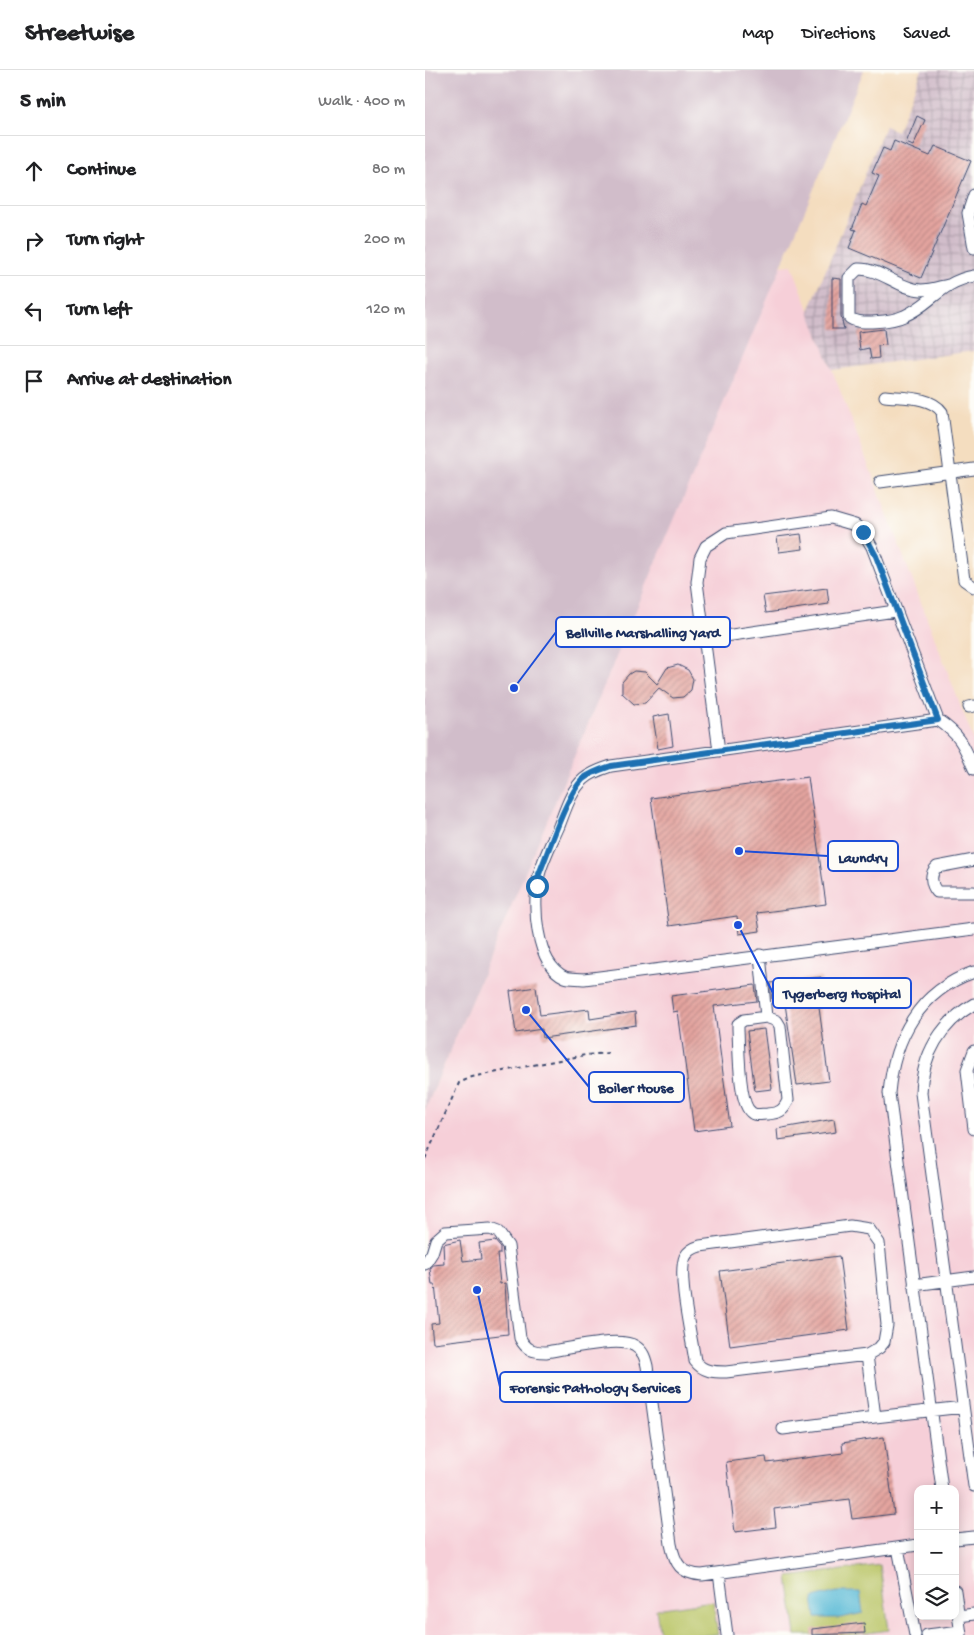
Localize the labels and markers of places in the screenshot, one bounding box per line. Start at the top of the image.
callout: Bellville Marshalling Yard [556,617,730,647]
callout: Laundry [828,841,898,871]
callout: Tygerberg Hospital [773,978,911,1008]
callout: Boiler House [589,1072,684,1102]
callout: Forensic Pathology Services [500,1372,691,1402]

